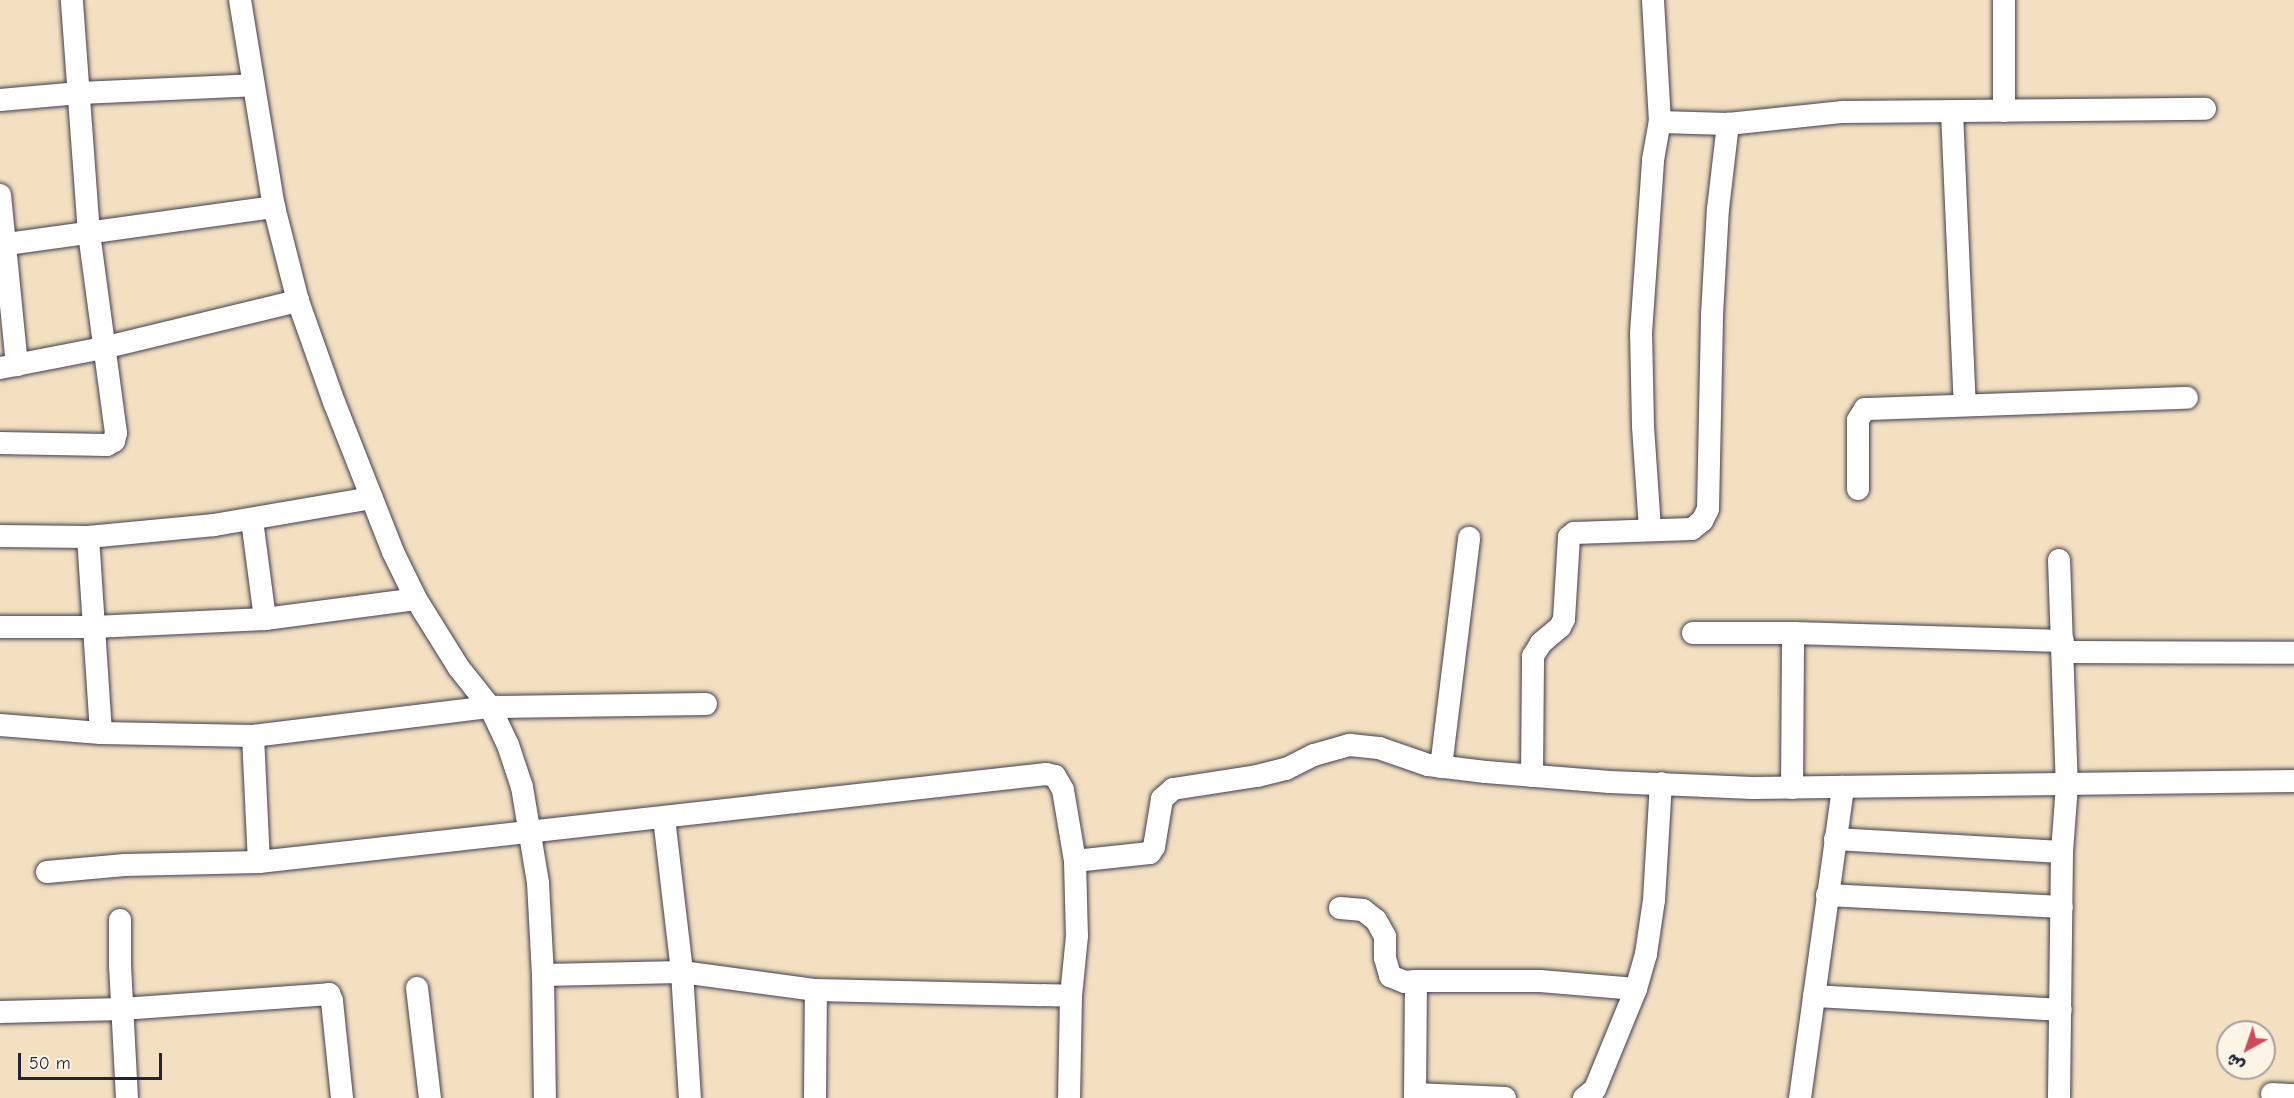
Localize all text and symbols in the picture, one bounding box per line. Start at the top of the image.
north arrow [2216,1020,2276,1080]
scale bar [21,1041,165,1079]
text: ش [2223,1050,2248,1075]
text: 50 m [29,1053,71,1074]

